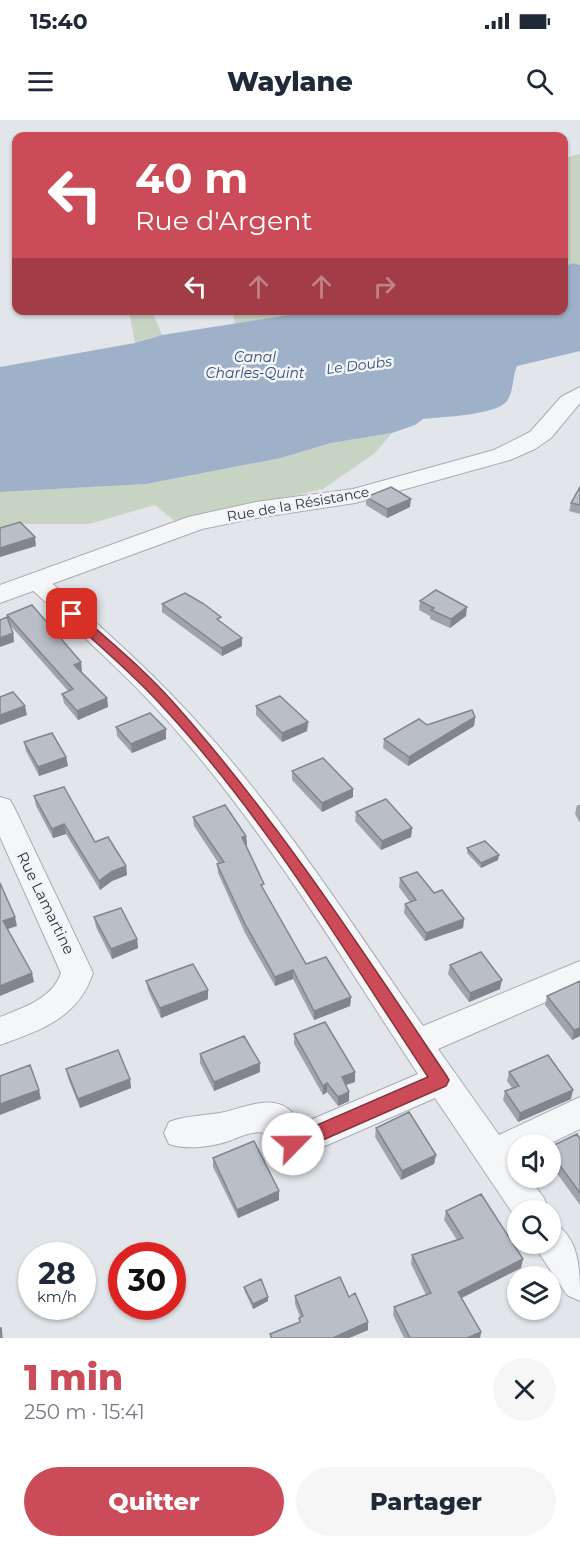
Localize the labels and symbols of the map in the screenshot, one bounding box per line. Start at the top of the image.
water label: Canal Charles-Quint [205,348,305,382]
water label: Le Doubs [325,352,393,378]
street label: Rue de la Résistance [225,483,371,525]
pin [46,588,97,639]
street label: Rue Lamartine [13,849,79,957]
position arrow [261,1112,325,1176]
speed limit sign: 30 [108,1242,186,1320]

